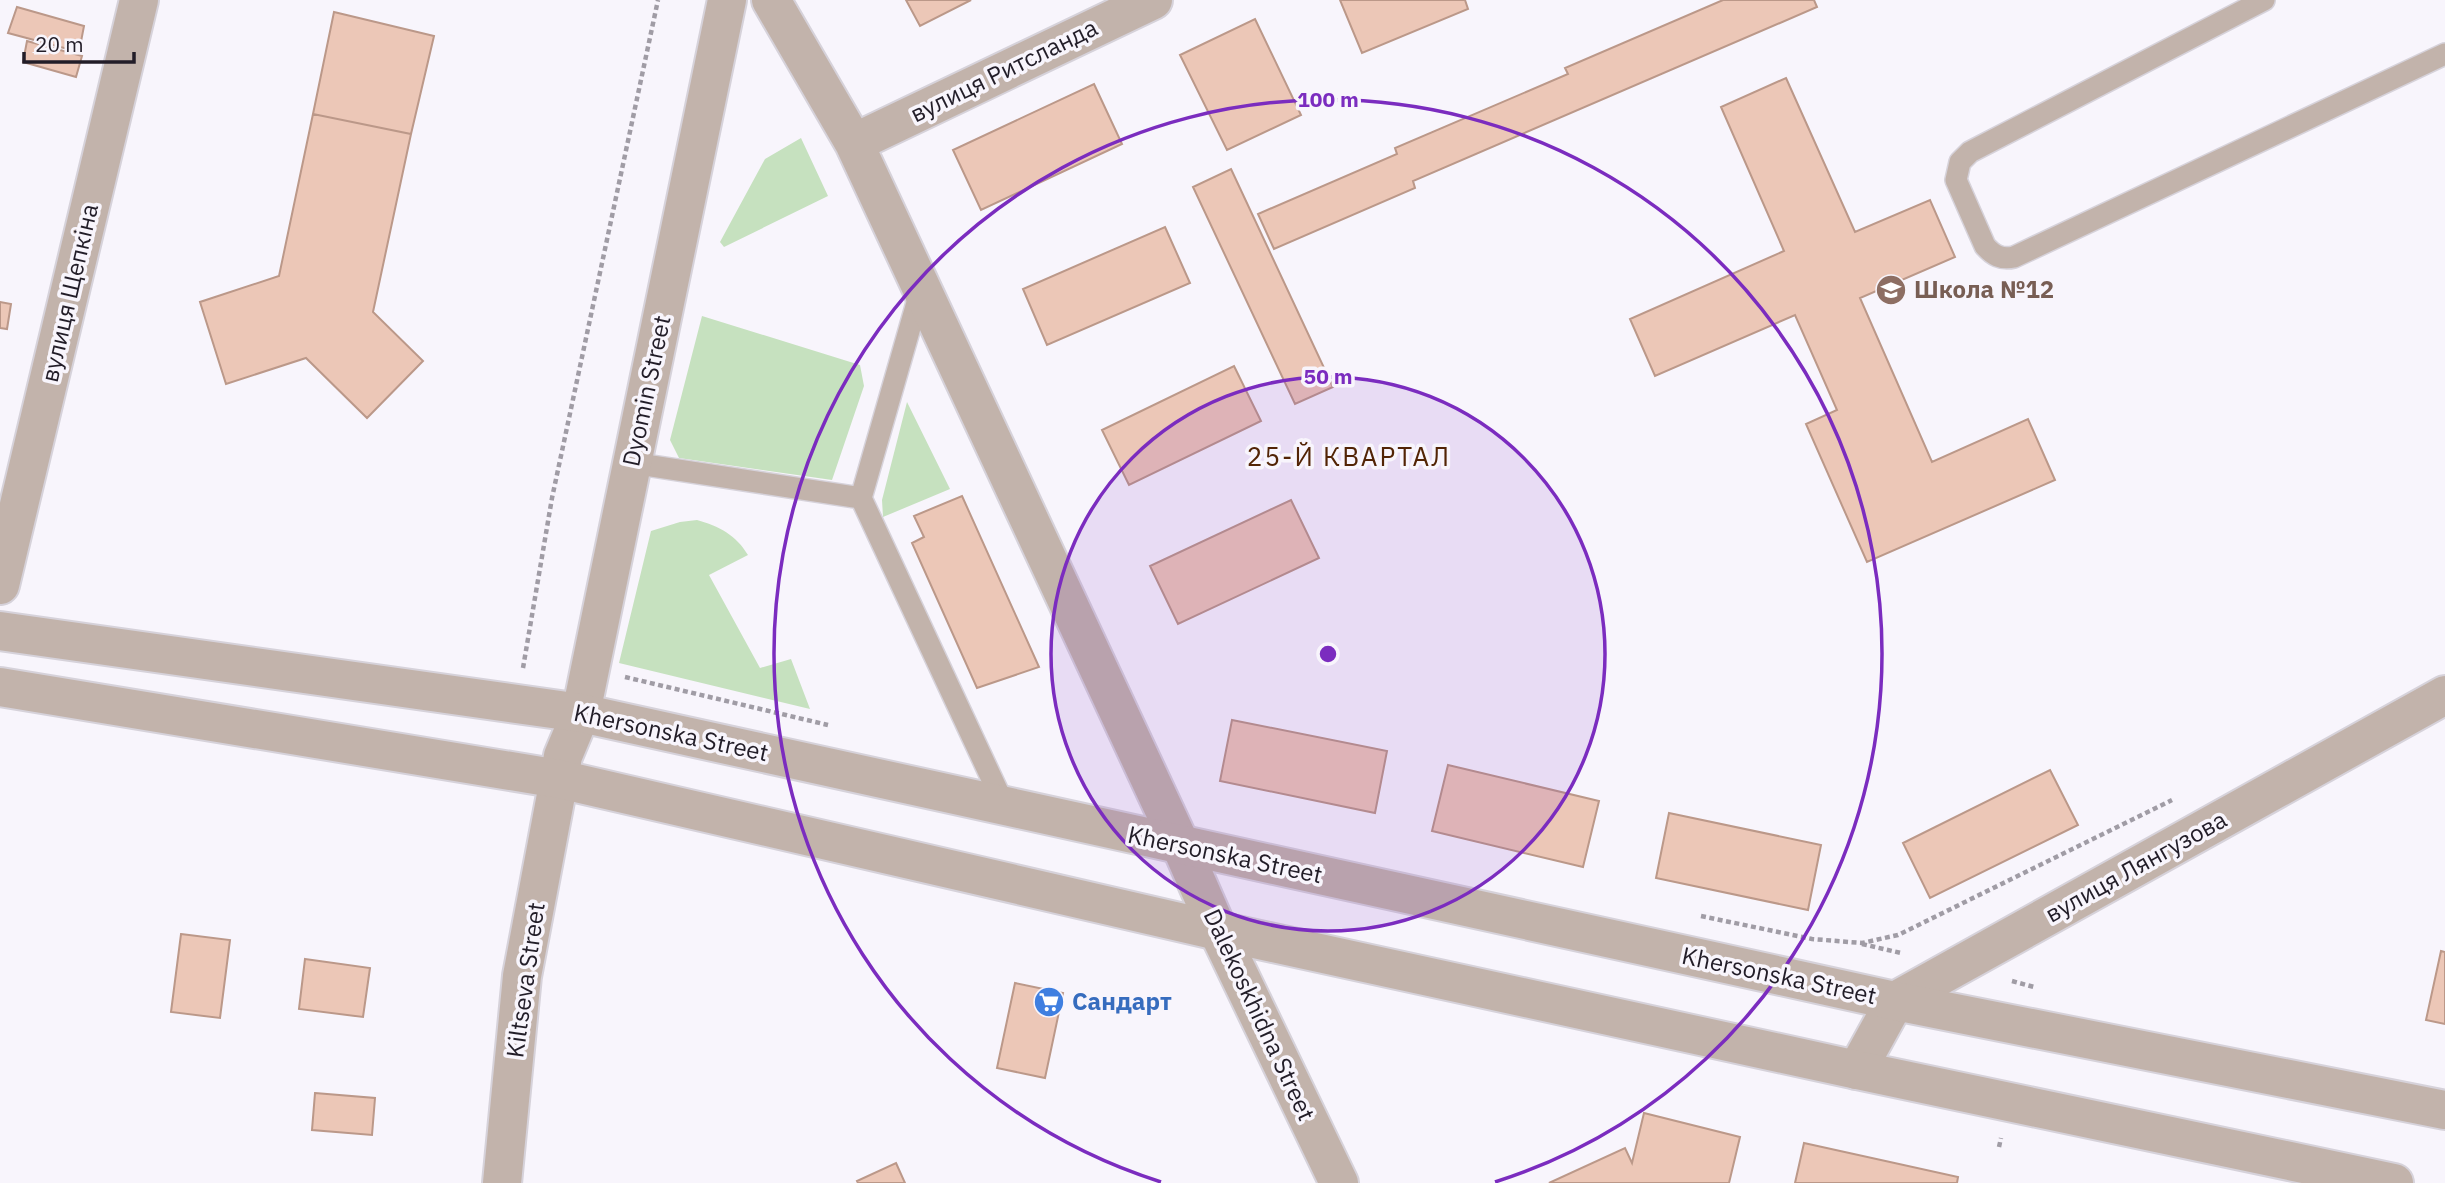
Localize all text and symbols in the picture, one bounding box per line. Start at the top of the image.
street label: вулиця Ритсланда [905,11,1103,129]
scale bar [24,21,135,65]
text: 20 m [35,30,84,58]
text: 100 m [1297,85,1359,113]
street label: вулиця Щепкіна [33,200,105,385]
school or university icon: Школа №12 [1874,273,1908,307]
place label: Школа №12 [1914,273,2054,305]
street label: Dyomin Street [614,312,678,469]
text: 50 m [1304,362,1352,390]
district label: 25-Й КВАРТАЛ [1247,439,1451,473]
centre of rings [1316,642,1340,666]
street label: Khersonska Street [571,696,771,768]
street label: вулиця Лянгузова [2039,803,2232,929]
street label: Khersonska Street [1125,818,1325,890]
street label: Kiltseva Street [498,900,552,1060]
street label: Dalekoskhidna Street [1197,904,1323,1126]
street label: Khersonska Street [1679,939,1879,1011]
supermarket icon: Сандарт [1032,985,1066,1019]
place label: Сандарт [1072,985,1172,1017]

